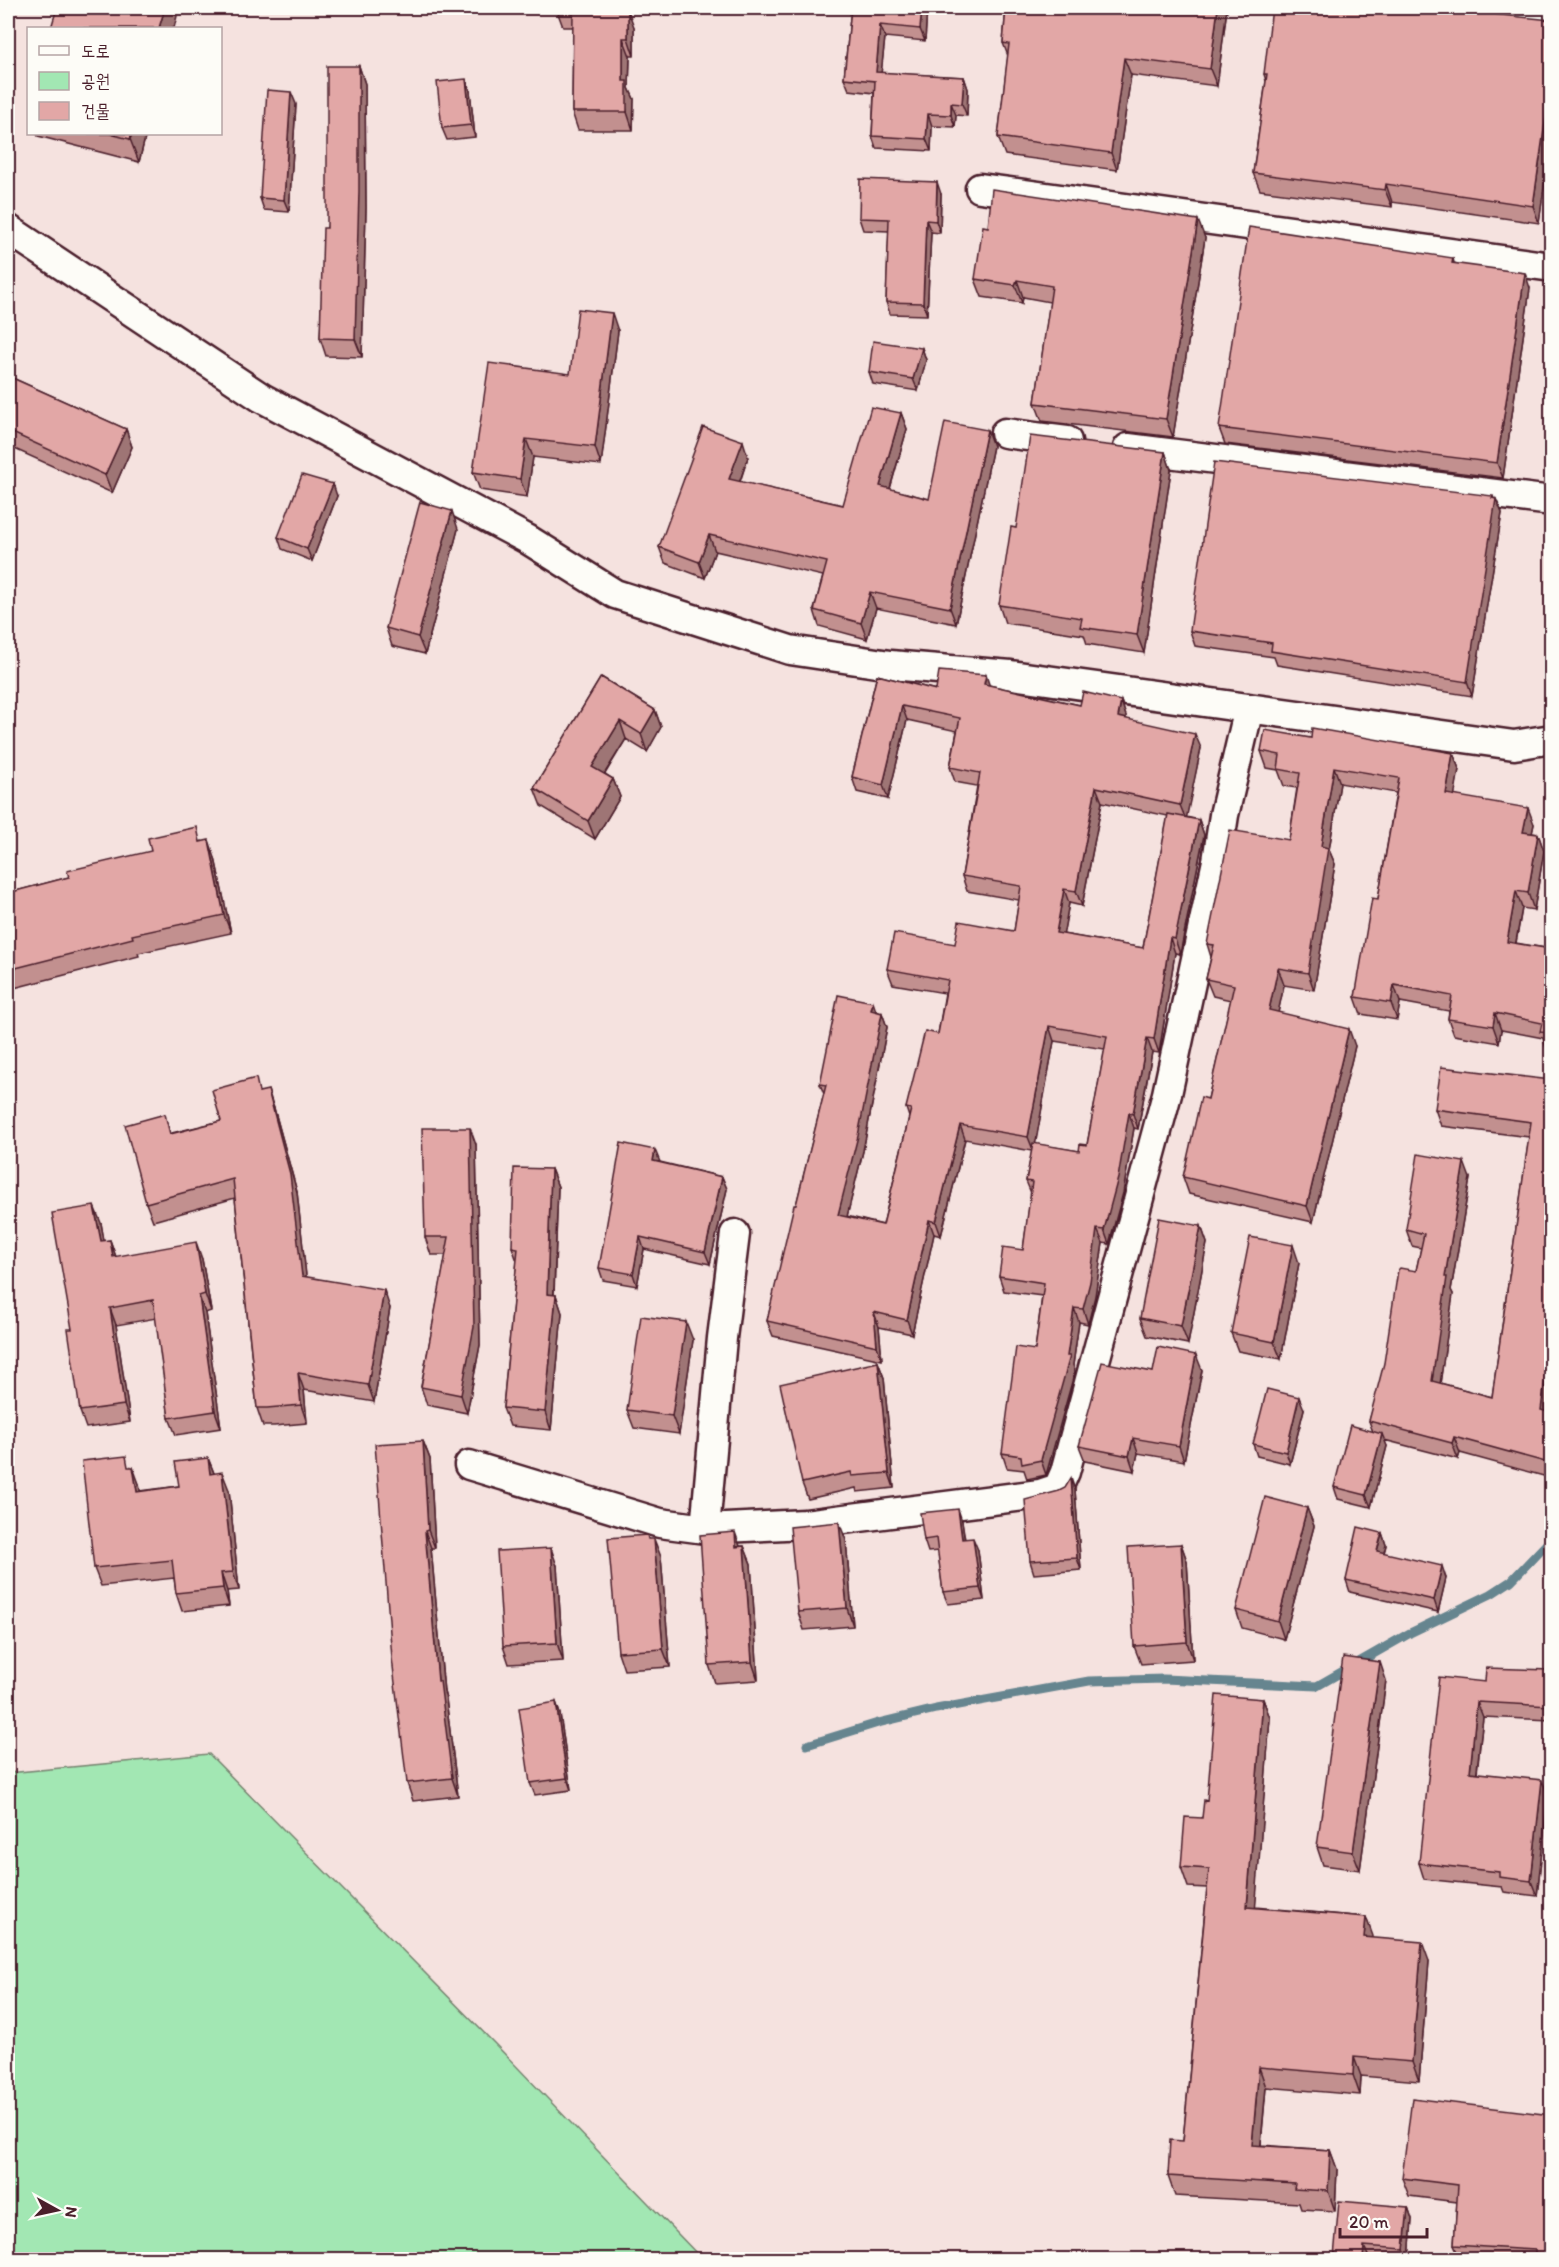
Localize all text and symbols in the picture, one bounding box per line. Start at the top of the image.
legend [27,27,222,135]
text: 도로 [81,40,110,62]
text: 공원 [81,70,110,92]
text: 건물 [81,100,110,122]
north arrow [27,2180,87,2240]
scale bar [1340,2201,1427,2239]
text: N [61,2205,82,2219]
text: 20 m [1349,2211,1389,2233]

